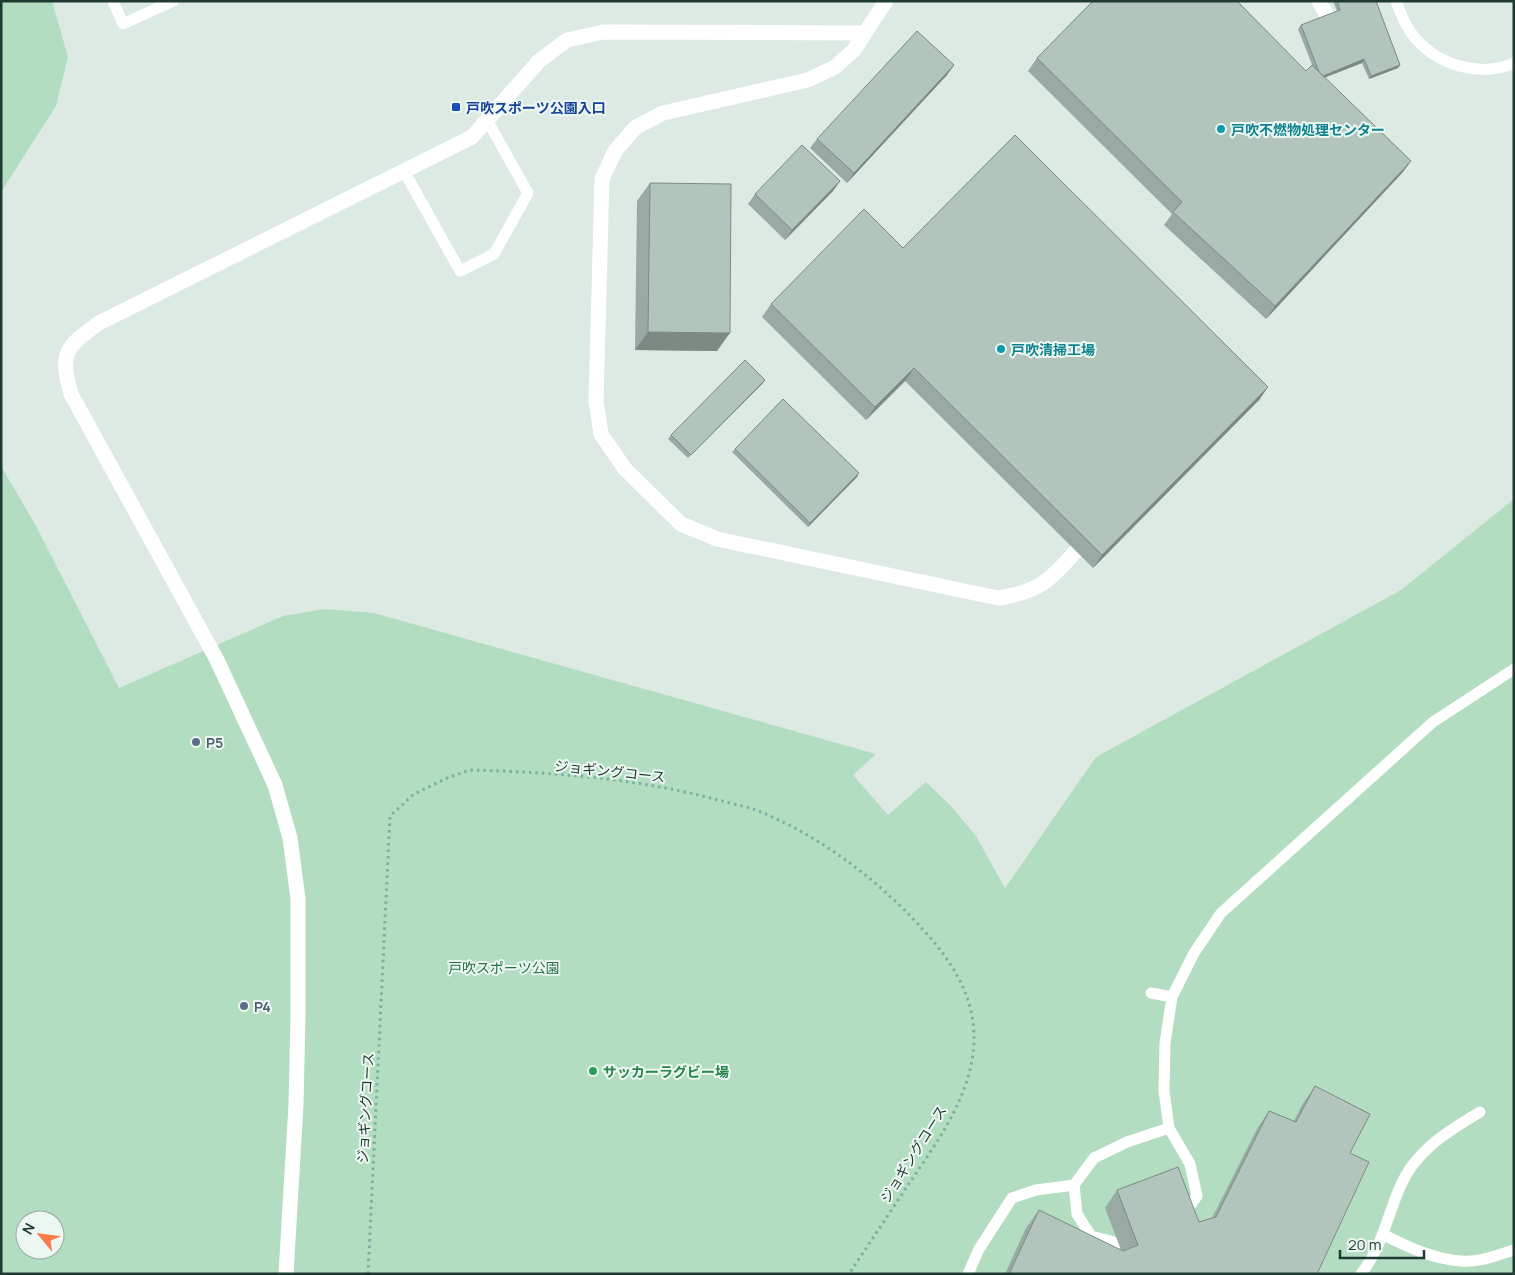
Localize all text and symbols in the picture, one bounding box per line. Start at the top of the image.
place label: 戸吹スポーツ公園入口 [466,98,606,117]
marker: 戸吹スポーツ公園入口 [450,101,462,113]
place label: 戸吹不燃物処理センター [1231,120,1385,139]
marker: 戸吹不燃物処理センター [1215,123,1227,135]
place label: 戸吹清掃工場 [1011,340,1095,359]
marker: 戸吹清掃工場 [995,343,1007,355]
place label: P5 [206,733,223,752]
marker: P5 [190,736,202,748]
street label: ジョギングコース [554,756,666,786]
park label: 戸吹スポーツ公園 [448,958,560,977]
place label: P4 [254,997,271,1016]
marker: P4 [238,1000,250,1012]
street label: ジョギングコース [353,1052,377,1164]
place label: サッカーラグビー場 [603,1062,729,1081]
marker: サッカーラグビー場 [587,1065,599,1077]
street label: ジョギングコース [875,1102,951,1206]
north arrow [15,1210,65,1260]
text: N [17,1219,39,1237]
scale bar [1340,1228,1424,1260]
text: 20 m [1348,1234,1381,1255]

